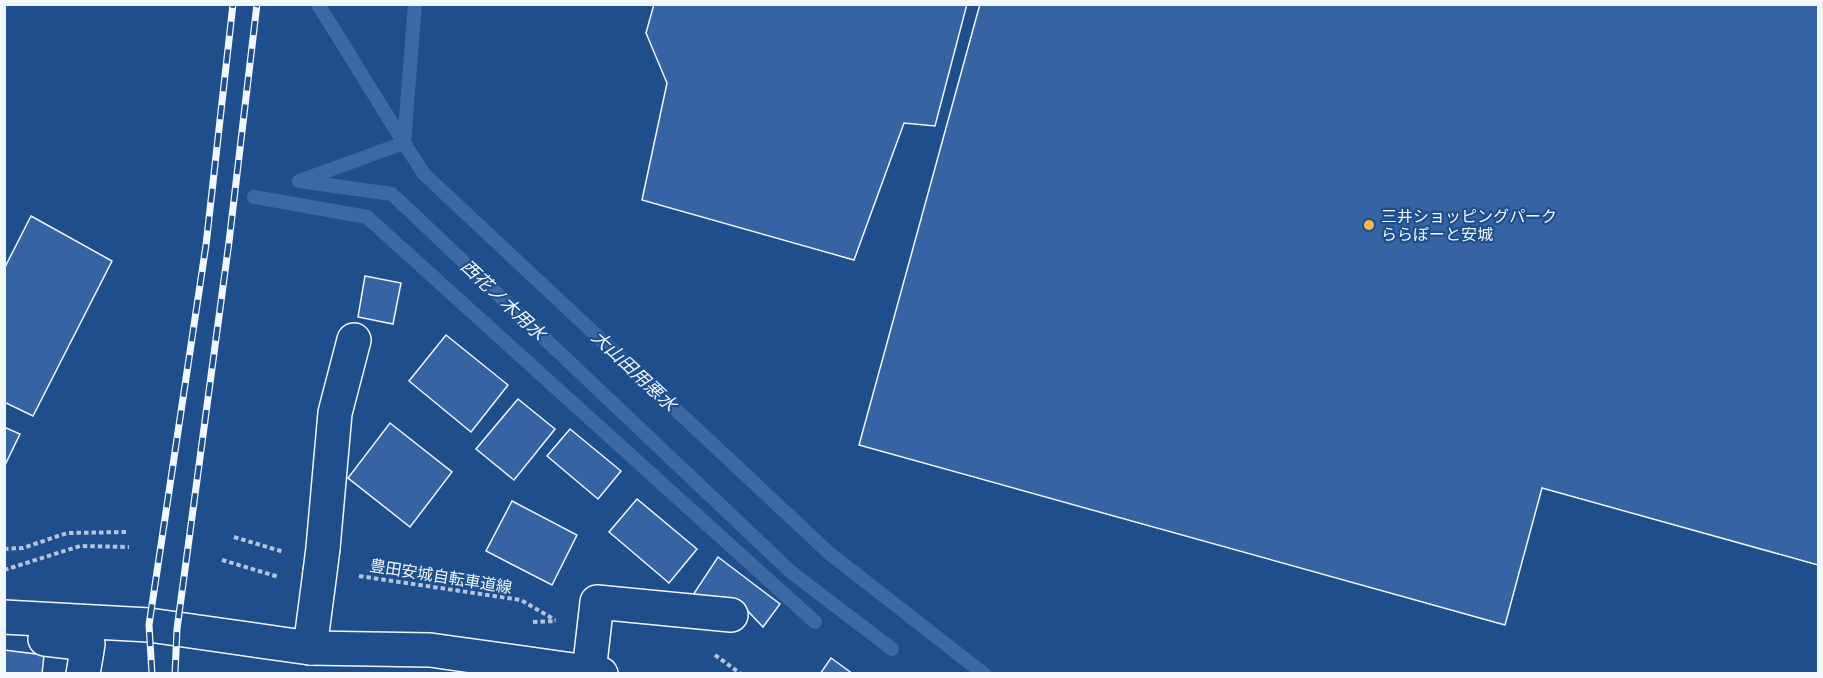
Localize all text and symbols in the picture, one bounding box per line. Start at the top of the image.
place label: 三井ショッピングパーク ららぽーと安城 [1381,207,1557,244]
marker: 三井ショッピングパーク ららぽーと安城 [1362,218,1376,232]
water label: 西花ノ木用水 [456,255,551,346]
water label: 大山田用悪水 [587,326,682,417]
street label: 豊田安城自転車道線 [368,556,514,597]

